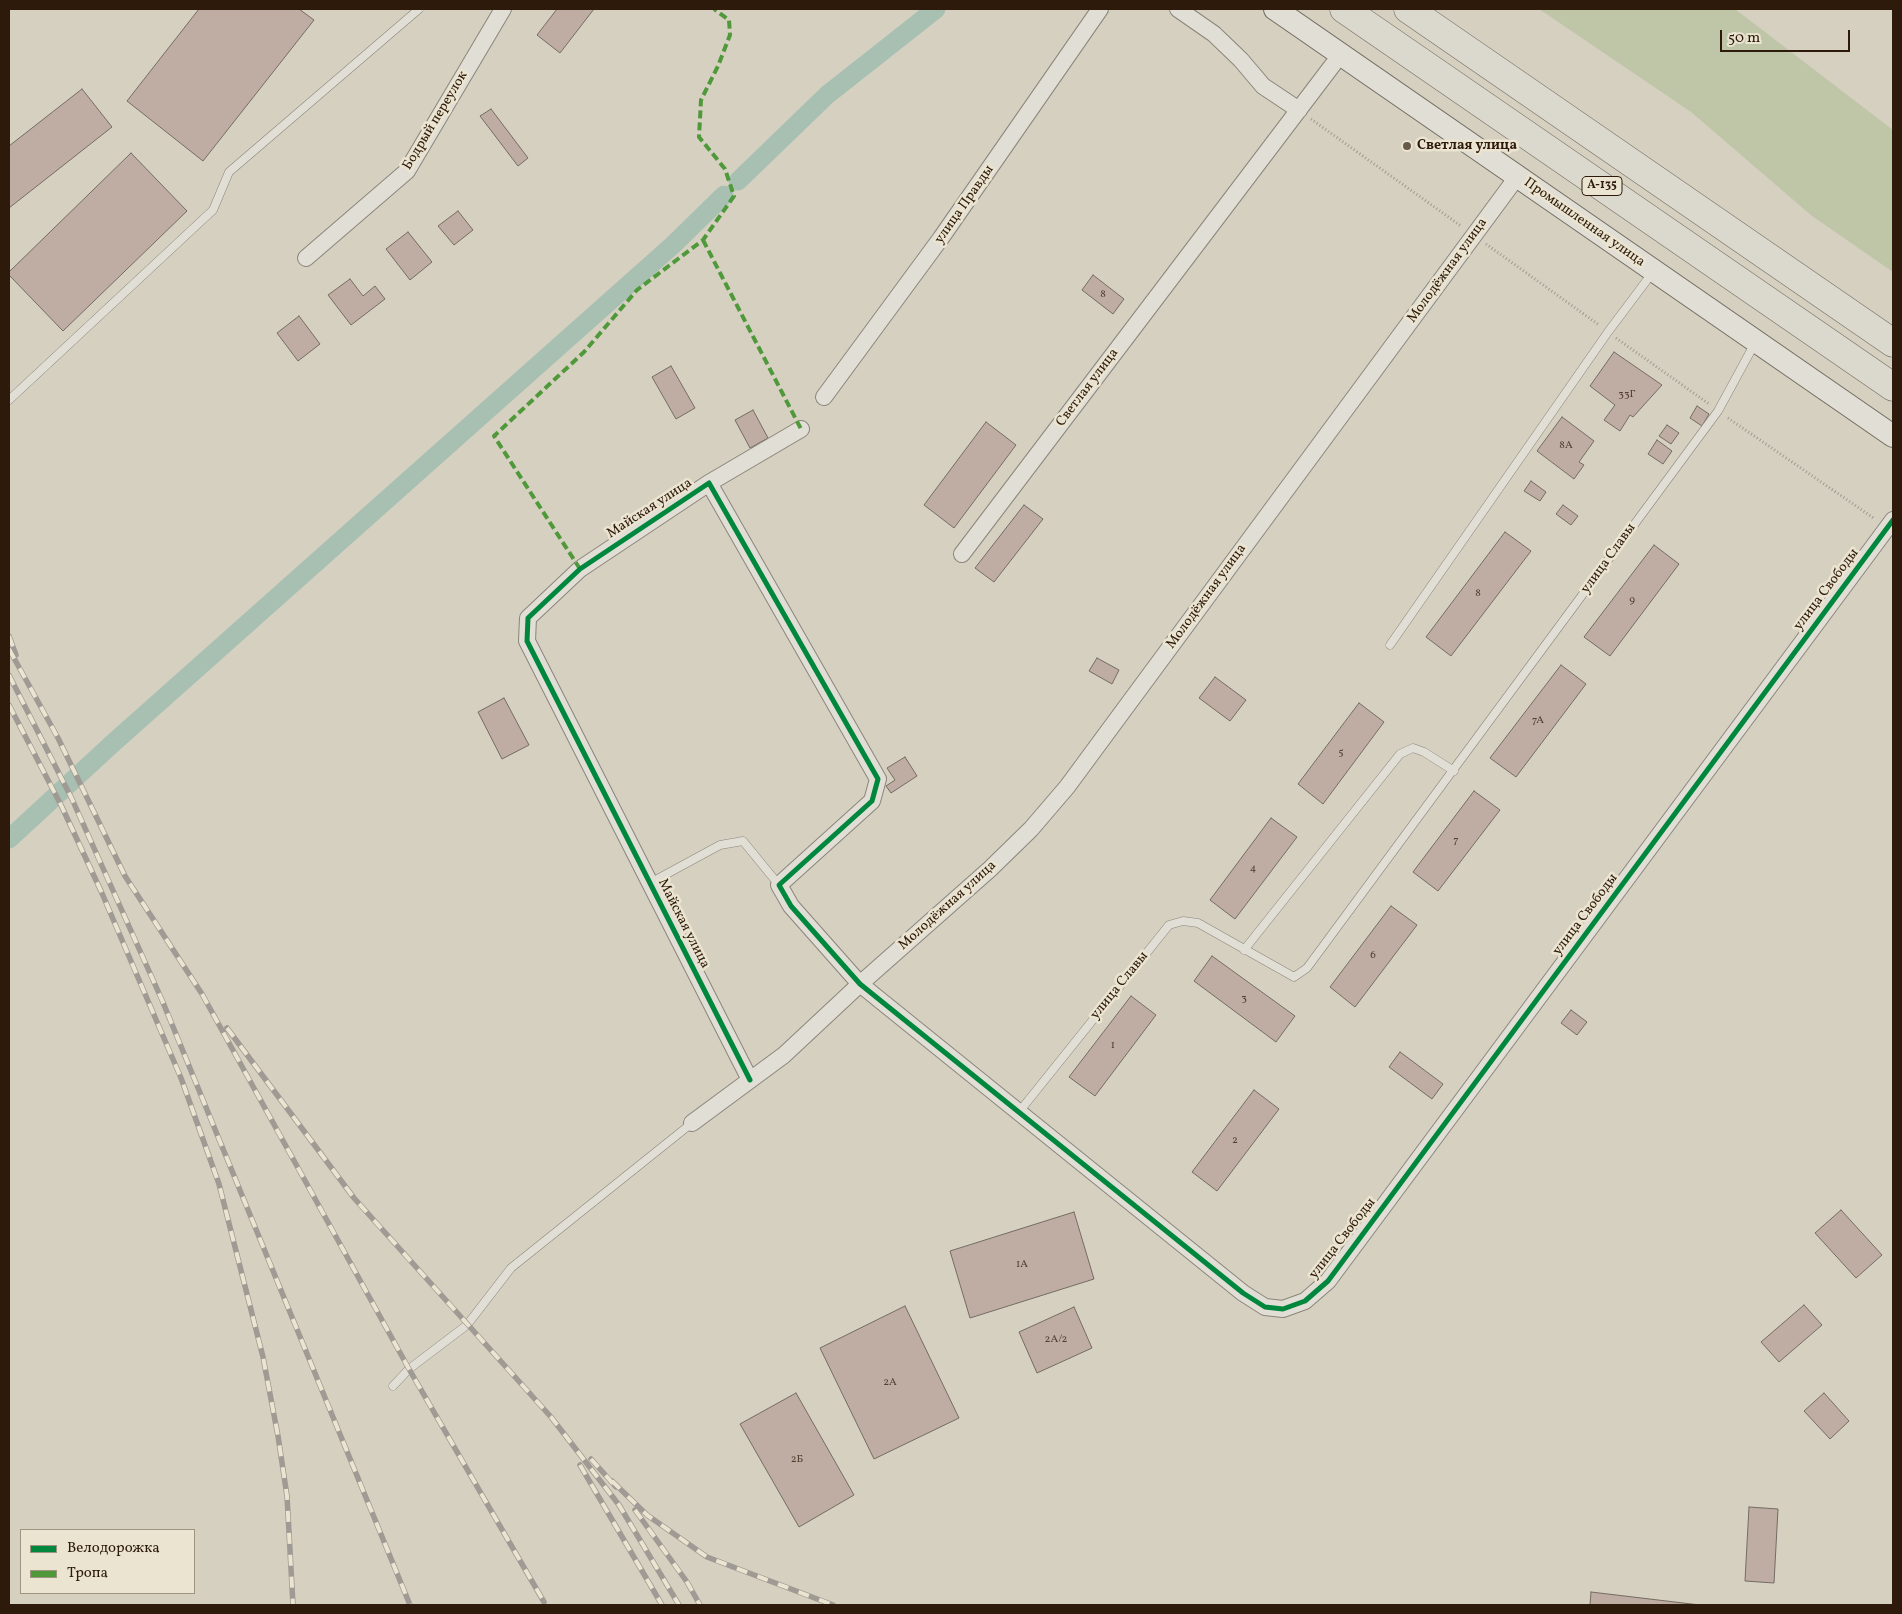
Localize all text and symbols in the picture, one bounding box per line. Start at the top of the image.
scale bar [1722,20,1852,52]
text: 50 m [1728,28,1760,49]
street label: Бодрый переулок [400,69,472,173]
place label: Светлая улица [1417,138,1517,154]
marker: Светлая улица [1401,140,1413,152]
street label: улица Правды [932,162,998,248]
street label: Промышленная улица [1520,175,1648,271]
road number: А-135 [1582,177,1622,196]
street label: Молодёжная улица [1404,215,1492,327]
house number: 8 [1100,288,1106,302]
street label: Светлая улица [1053,346,1123,430]
house number: 33Г [1618,388,1636,402]
house number: 8А [1559,439,1573,453]
street label: Майская улица [604,475,696,543]
street label: улица Славы [1578,521,1640,597]
street label: Молодёжная улица [1163,541,1251,653]
street label: улица Свободы [1791,546,1863,634]
house number: 8 [1475,587,1481,601]
house number: 9 [1629,594,1635,608]
house number: 7А [1532,714,1544,728]
house number: 5 [1338,746,1344,760]
house number: 7 [1453,834,1459,848]
street label: Молодёжная улица [896,858,1000,954]
house number: 4 [1250,862,1256,876]
street label: улица Свободы [1550,871,1622,959]
street label: Майская улица [653,876,713,972]
street label: улица Славы [1088,949,1152,1023]
house number: 6 [1370,949,1376,963]
house number: 3 [1241,992,1247,1006]
house number: 1 [1111,1039,1115,1053]
house number: 2 [1232,1134,1238,1148]
street label: улица Свободы [1306,1195,1380,1283]
house number: 1А [1016,1258,1028,1272]
house number: 2А/2 [1044,1333,1068,1347]
house number: 2А [883,1376,897,1390]
house number: 2Б [791,1453,803,1467]
legend [20,1529,195,1594]
text: Велодорожка [67,1538,160,1559]
text: Тропа [67,1563,108,1584]

